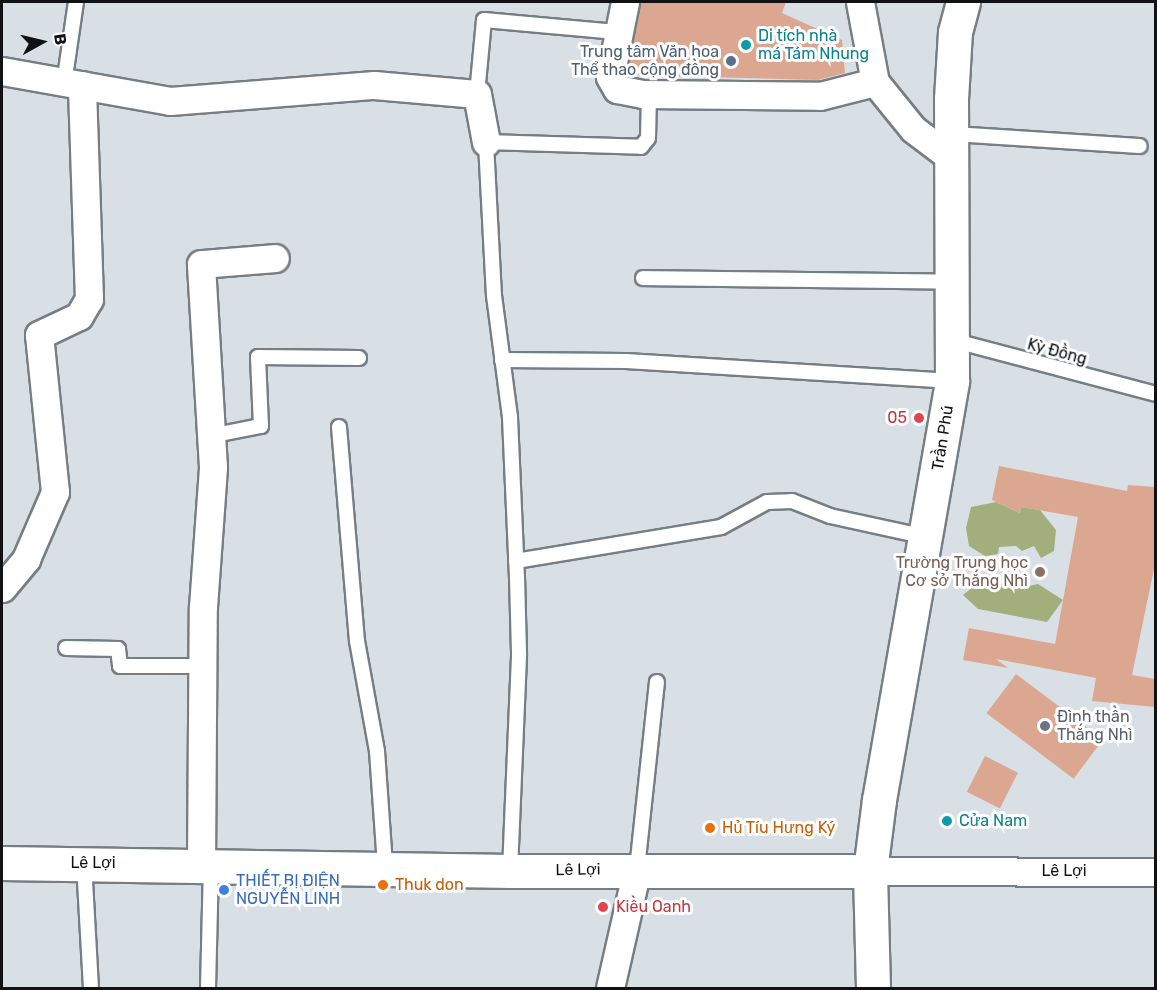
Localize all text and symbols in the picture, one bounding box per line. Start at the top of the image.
north arrow [12,12,72,72]
place label: Di tích nhà má Tám Nhung [758,26,869,64]
text: B [50,33,71,46]
marker: Di tích nhà má Tám Nhung [739,38,753,52]
place label: Trung tâm Văn hoa Thể thao cộng đồng [571,42,719,80]
marker: Trung tâm Văn hoa Thể thao cộng đồng [724,54,738,68]
street label: Kỳ Đồng [1025,335,1089,369]
street label: Trần Phú [928,404,958,472]
place label: 05 [887,408,907,428]
marker: 05 [912,411,926,425]
place label: Trường Trung học Cơ sở Thắng Nhì [895,553,1028,591]
marker: Trường Trung học Cơ sở Thắng Nhì [1033,565,1047,579]
place label: Đình thần Thắng Nhì [1057,707,1132,745]
marker: Đình thần Thắng Nhì [1038,719,1052,733]
place label: Cửa Nam [959,811,1027,831]
marker: Cửa Nam [940,814,954,828]
place label: Hủ Tíu Hưng Ký [722,818,836,838]
marker: Hủ Tíu Hưng Ký [703,821,717,835]
street label: Lê Lợi [70,853,116,873]
street label: Lê Lợi [555,860,601,880]
street label: Lê Lợi [1041,861,1087,881]
place label: THIẾT BỊ ĐIỆN NGUYỄN LINH [236,871,340,909]
place label: Thuk don [395,875,464,895]
marker: Thuk don [376,878,390,892]
marker: THIẾT BỊ ĐIỆN NGUYỄN LINH [217,883,231,897]
place label: Kiều Oanh [616,897,691,917]
marker: Kiều Oanh [594,898,612,916]

